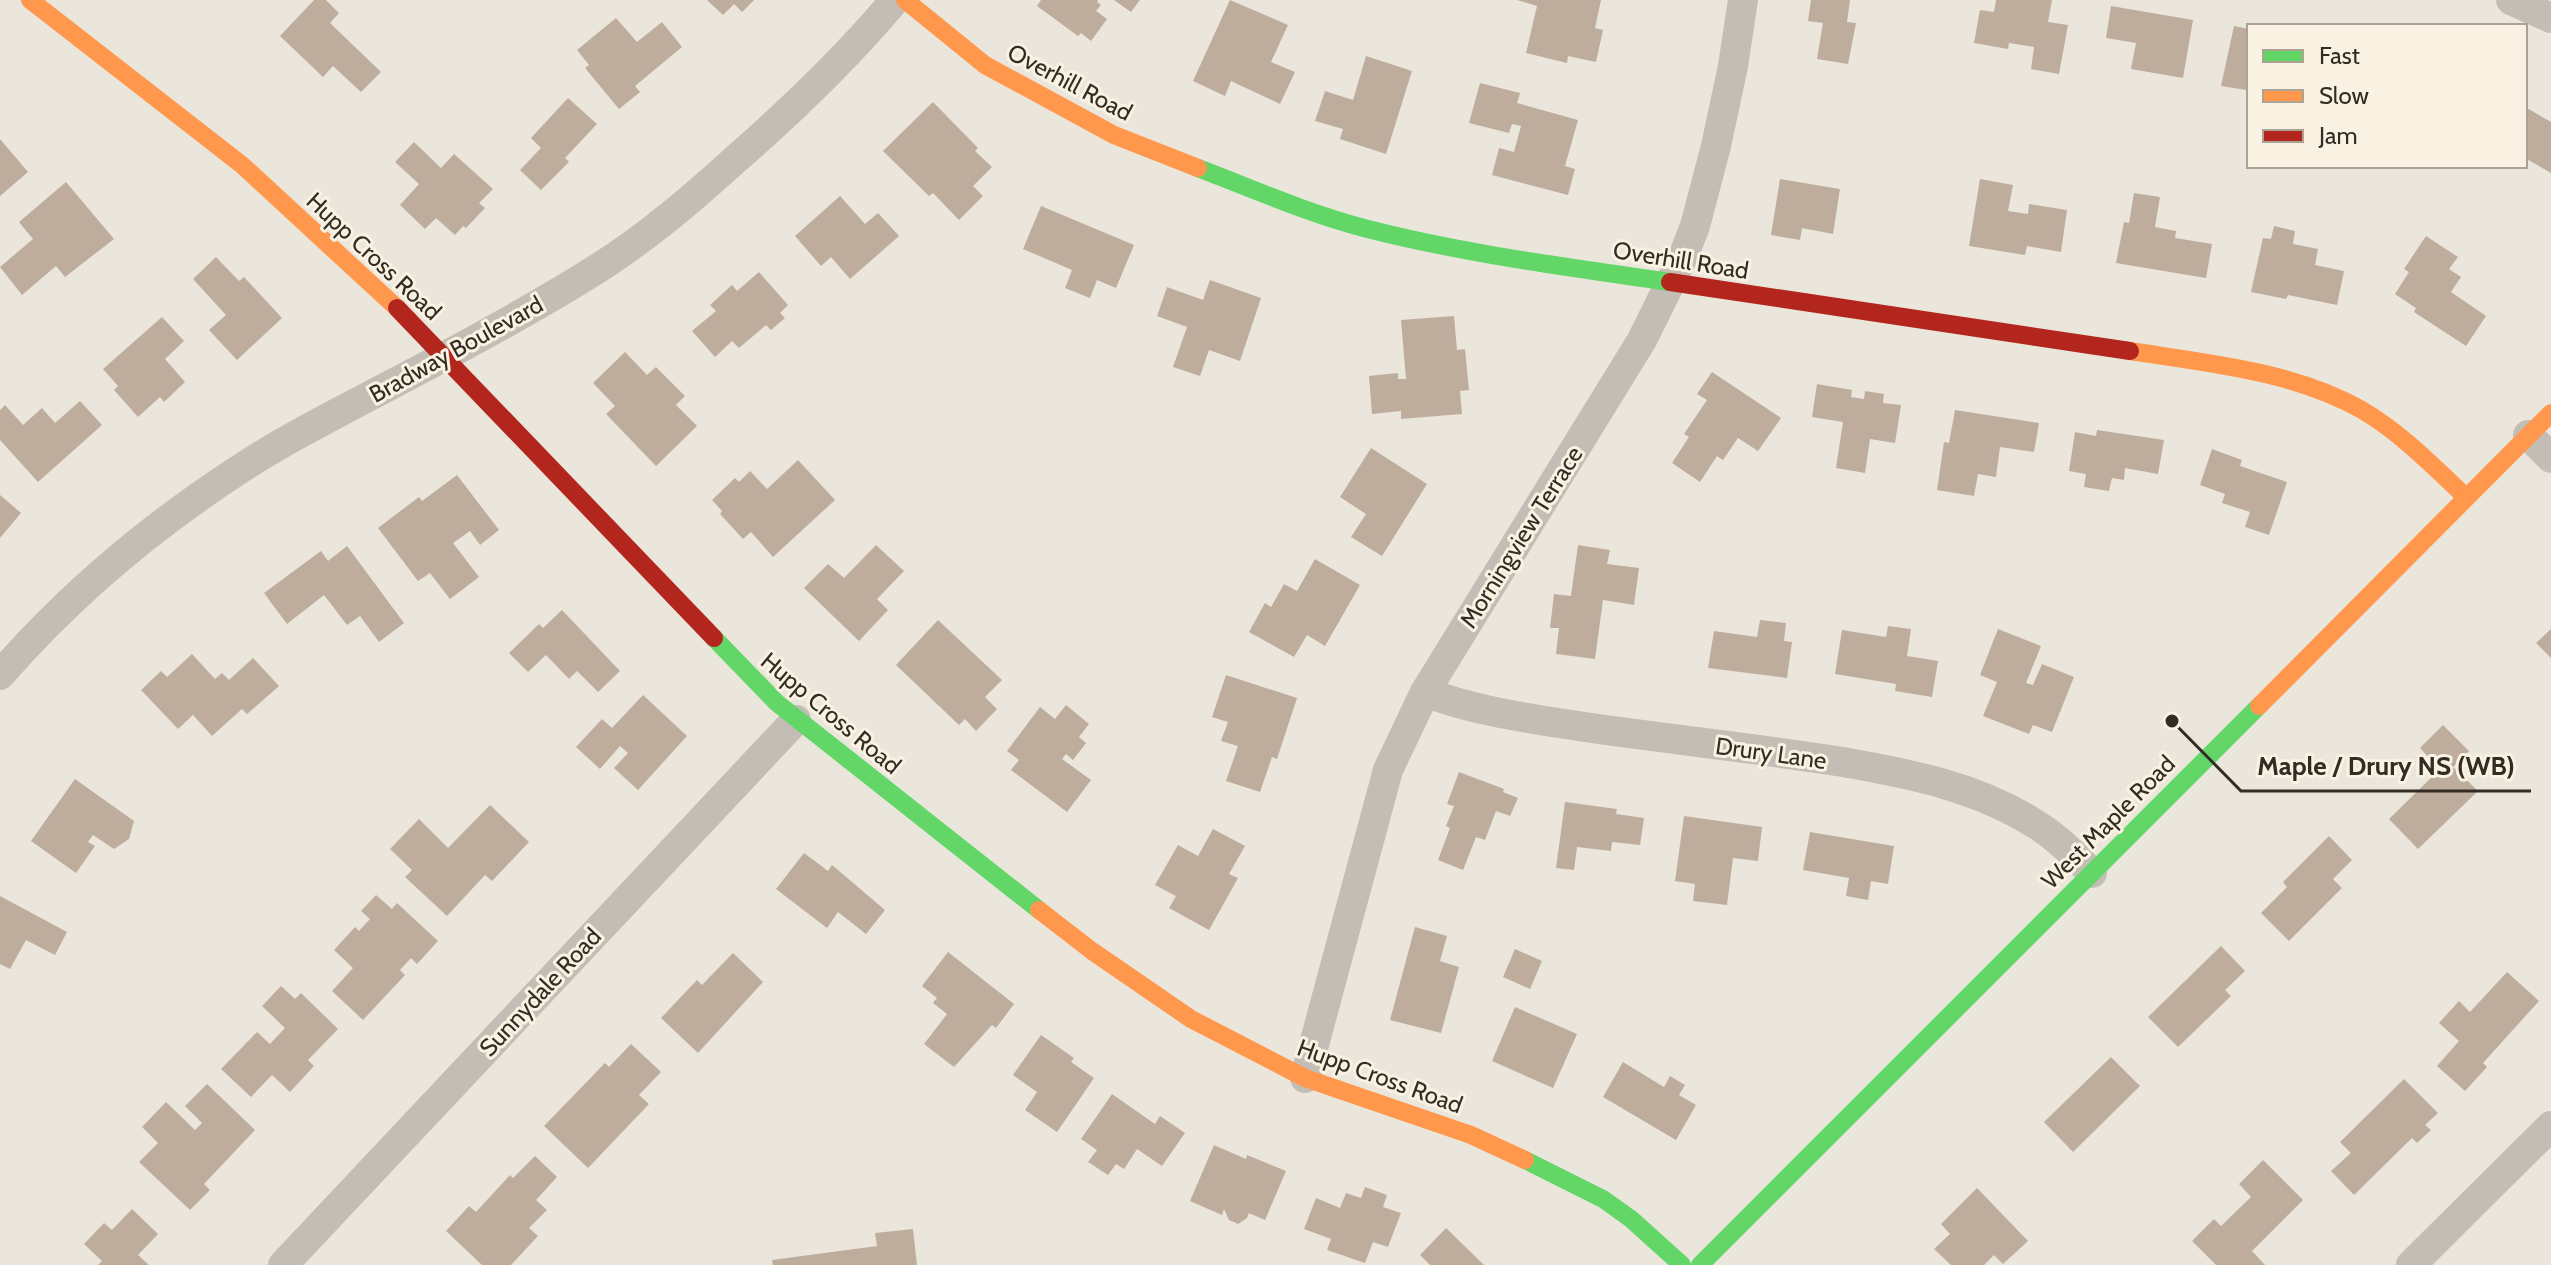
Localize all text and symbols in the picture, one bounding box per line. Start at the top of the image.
legend [2247,24,2527,168]
street label: Overhill Road [1003,37,1137,127]
text: Fast [2319,41,2360,70]
text: Slow [2319,81,2369,110]
text: Jam [2318,121,2357,150]
street label: Hupp Cross Road [301,186,447,326]
street label: Overhill Road [1611,235,1751,285]
street label: Bradway Boulevard [364,289,548,409]
street label: Morningview Terrace [1453,441,1589,633]
street label: Hupp Cross Road [755,646,907,780]
street label: Drury Lane [1714,731,1828,775]
callout: Maple / Drury NS (WB) [2241,741,2531,791]
street label: West Maple Road [2035,749,2181,895]
text: Maple / Drury NS (WB) [2257,750,2515,782]
street label: Sunnydale Road [473,922,607,1062]
street label: Hupp Cross Road [1293,1033,1467,1119]

